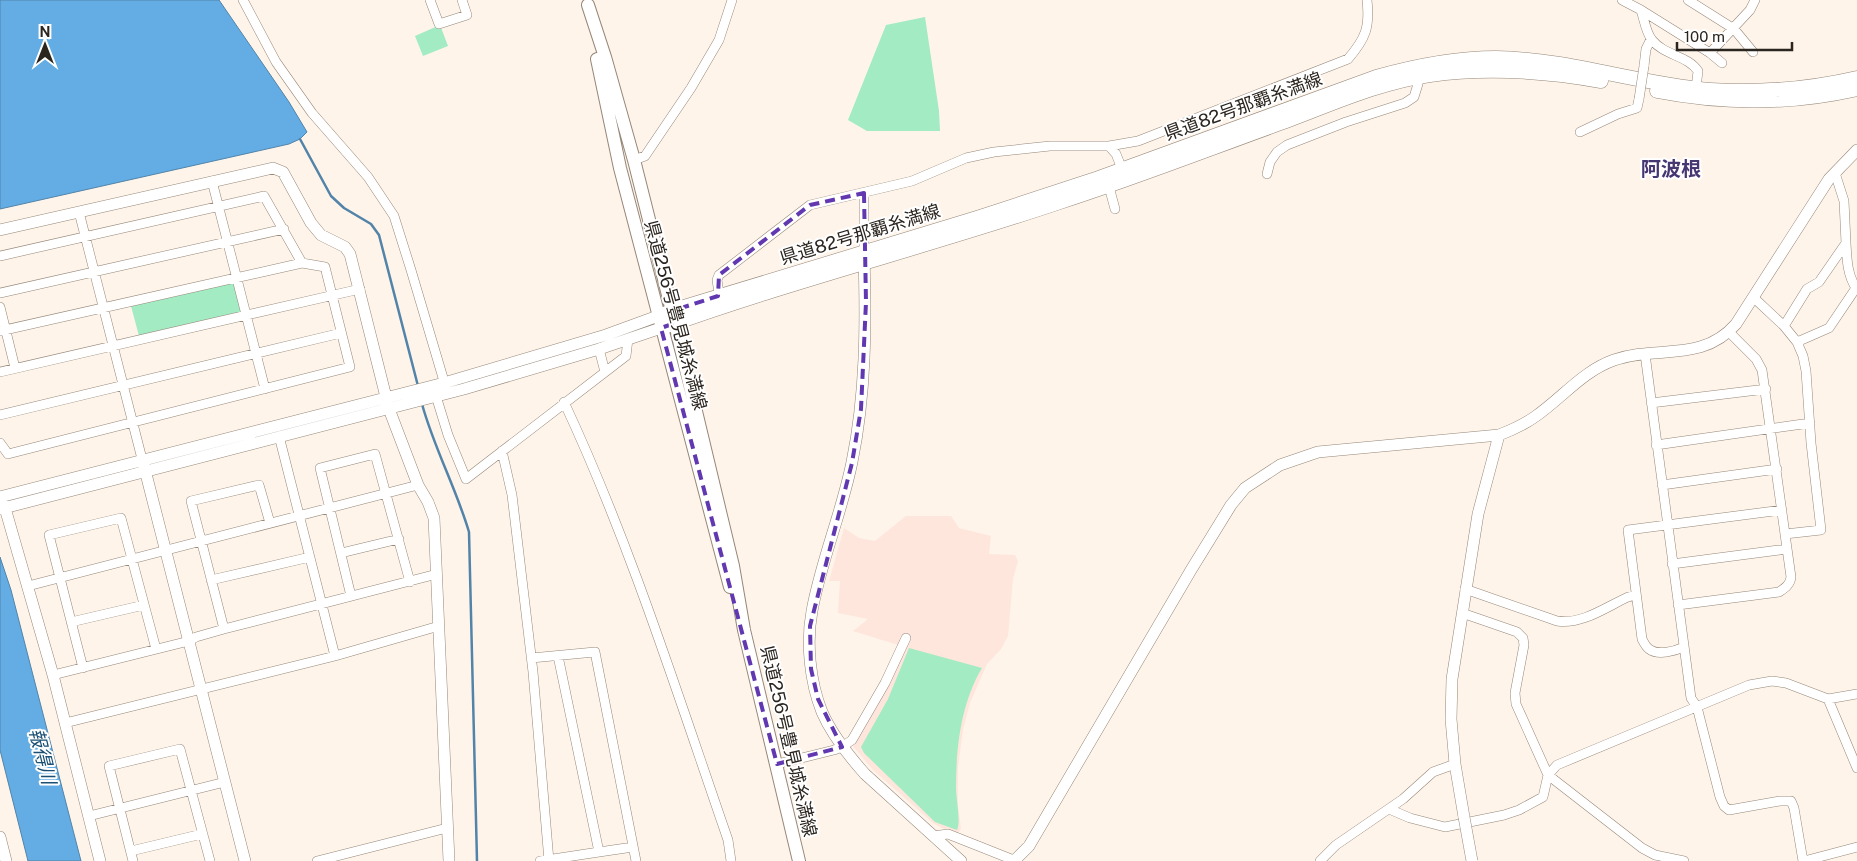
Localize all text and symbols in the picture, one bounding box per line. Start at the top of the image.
north arrow [20,20,70,70]
scale bar [1677,20,1792,52]
text: N [40,24,50,40]
text: 100 m [1684,28,1725,45]
street label: 県道82号那覇糸満線 [1161,68,1325,144]
district label: 阿波根 [1641,157,1701,181]
street label: 県道82号那覇糸満線 [777,200,943,268]
street label: 県道256号豊見城糸満線 [641,218,711,412]
street label: 県道256号豊見城糸満線 [757,643,821,839]
water label: 報得川 [25,726,61,788]

